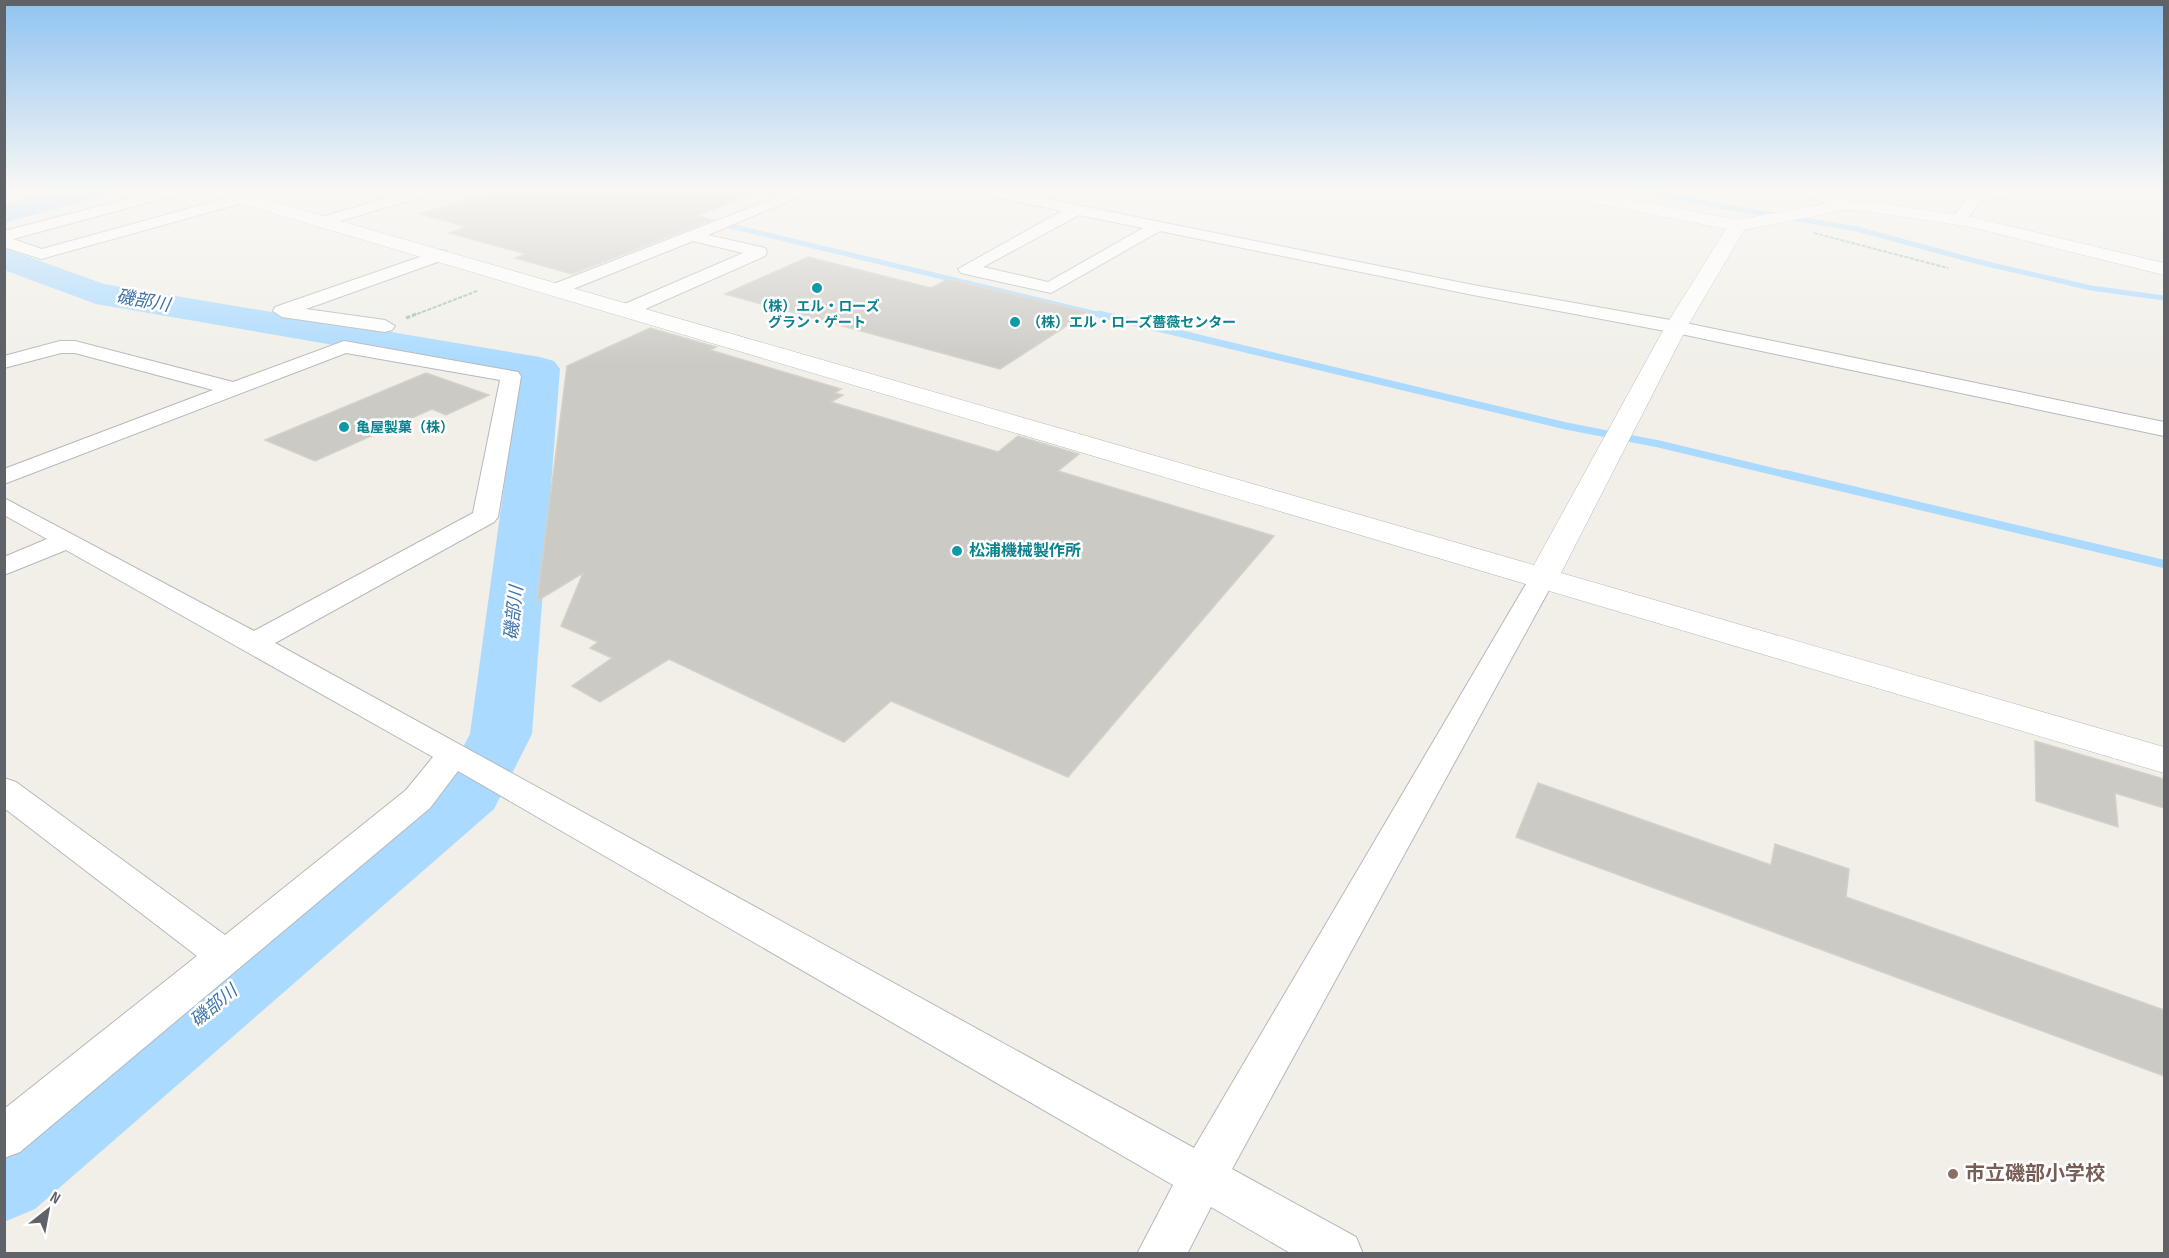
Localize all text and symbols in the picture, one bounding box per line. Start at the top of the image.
marker: （株）エル・ローズ グラン・ゲート [810,281,824,295]
water label: 磯部川 [115,286,173,316]
place label: （株）エル・ローズ グラン・ゲート [754,298,880,331]
place label: （株）エル・ローズ薔薇センター [1027,314,1236,331]
marker: （株）エル・ローズ薔薇センター [1008,315,1022,329]
place label: 亀屋製菓（株） [356,419,454,436]
marker: 亀屋製菓（株） [337,420,351,434]
place label: 松浦機械製作所 [969,541,1081,561]
marker: 松浦機械製作所 [950,544,964,558]
water label: 磯部川 [501,583,527,641]
water label: 磯部川 [187,979,243,1031]
place label: 市立磯部小学校 [1965,1162,2105,1186]
marker: 市立磯部小学校 [1946,1167,1960,1181]
north arrow [18,1180,78,1240]
text: N [46,1188,64,1209]

